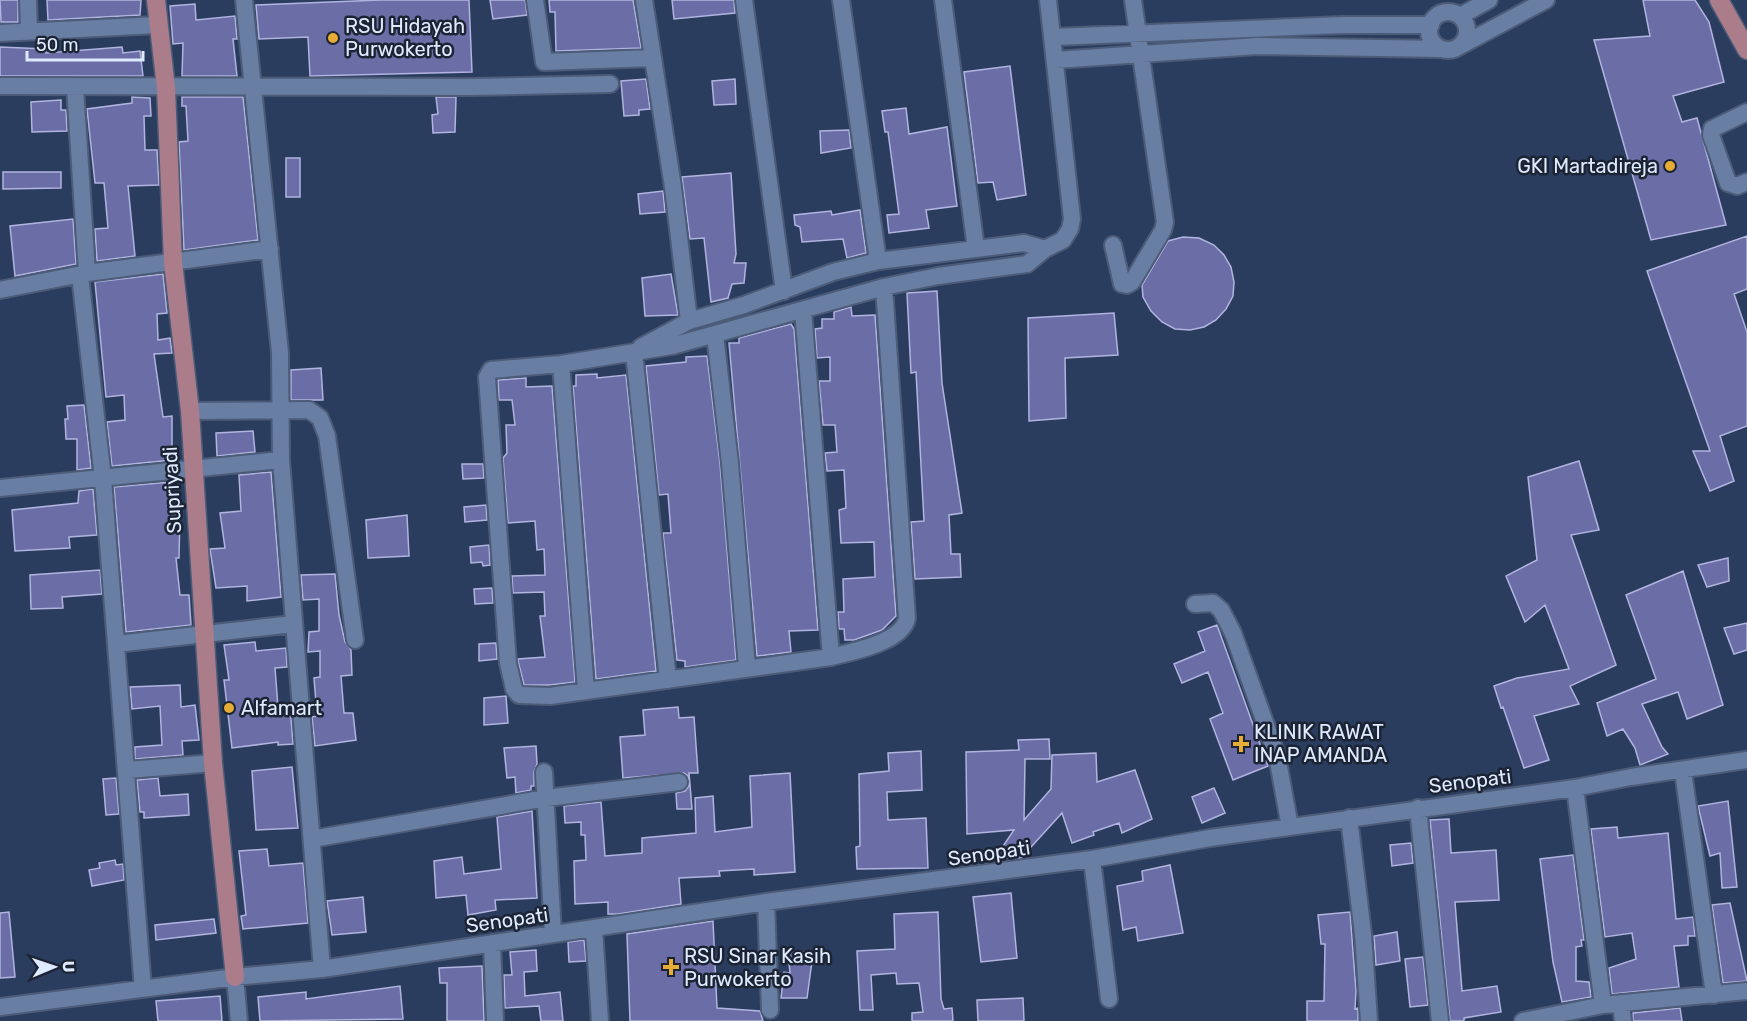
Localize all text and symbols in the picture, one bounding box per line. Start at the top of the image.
place label: RSU Hidayah Purwokerto [345,14,465,61]
scale bar [27,24,142,62]
marker: RSU Hidayah Purwokerto [326,31,340,45]
text: 50 m [36,34,79,56]
place label: GKI Martadireja [1517,154,1658,178]
marker: GKI Martadireja [1663,159,1677,173]
street label: Supriyadi [158,446,186,534]
place label: Alfamart [241,696,322,720]
marker: Alfamart [222,701,236,715]
place label: KLINIK RAWAT INAP AMANDA [1254,720,1387,767]
marker: KLINIK RAWAT INAP AMANDA [1232,735,1250,753]
street label: Senopati [1427,764,1513,798]
street label: Senopati [946,835,1032,871]
street label: Senopati [464,902,550,938]
north arrow [24,937,84,997]
place label: RSU Sinar Kasih Purwokerto [684,944,831,991]
marker: RSU Sinar Kasih Purwokerto [662,958,680,976]
text: U [59,960,78,973]

